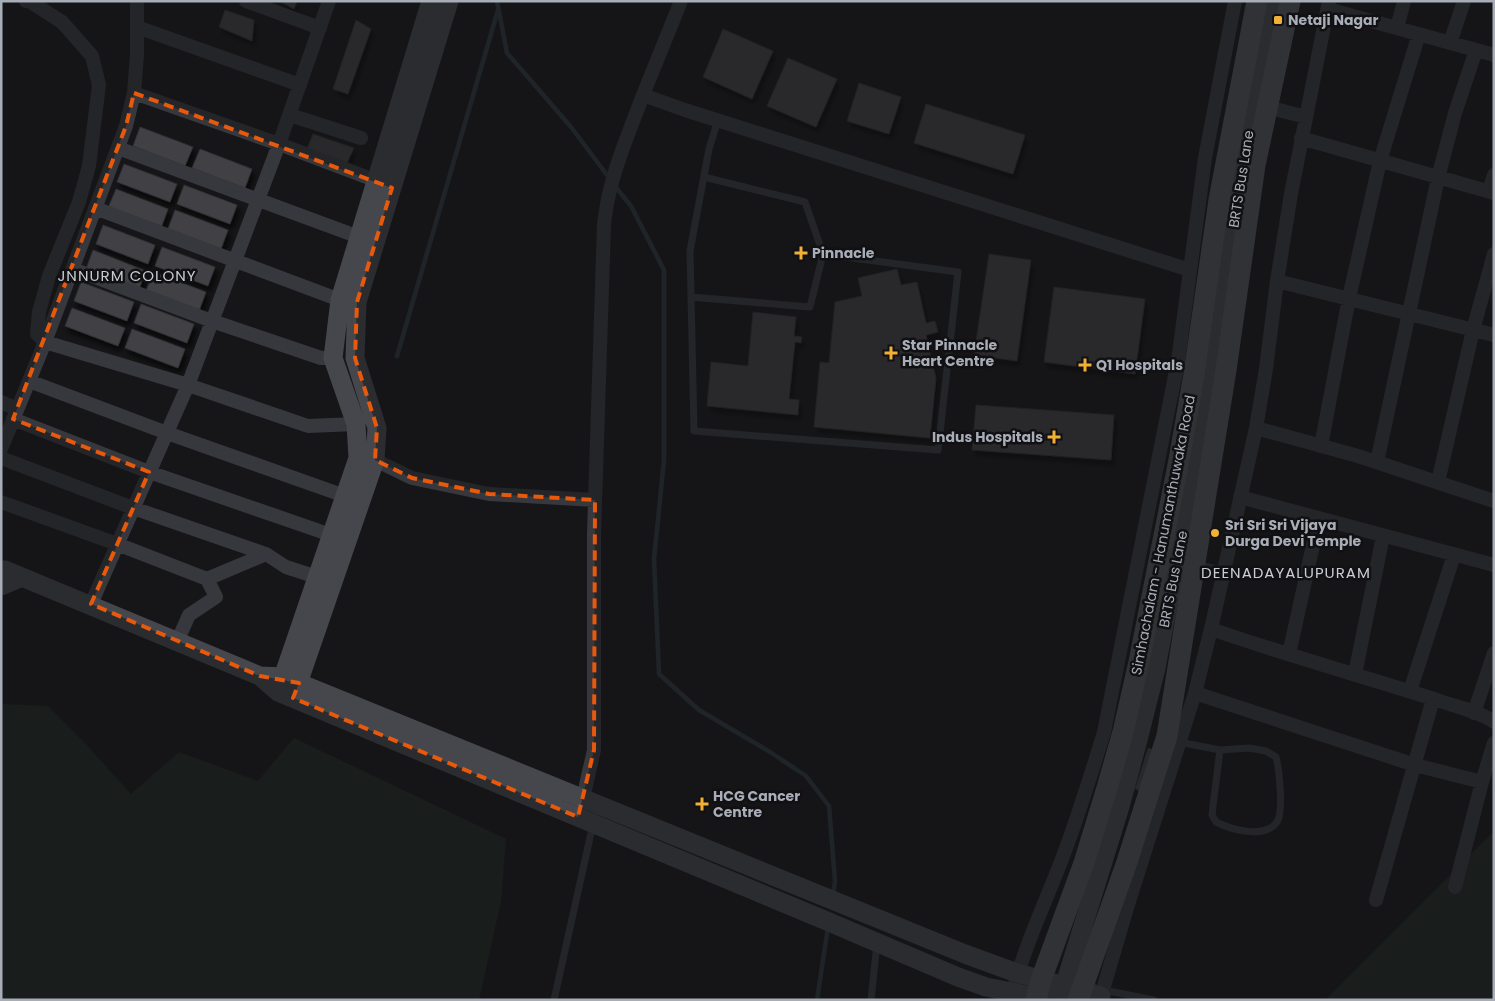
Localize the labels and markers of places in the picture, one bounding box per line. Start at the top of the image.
place label: Netaji Nagar [1288,10,1379,30]
marker: Netaji Nagar [1272,14,1284,26]
place label: Pinnacle [812,243,875,263]
marker: Pinnacle [794,246,808,260]
place label: Star Pinnacle Heart Centre [902,335,998,371]
marker: Star Pinnacle Heart Centre [884,346,898,360]
place label: Q1 Hospitals [1096,355,1183,375]
marker: Q1 Hospitals [1078,358,1092,372]
place label: Indus Hospitals [932,427,1043,447]
marker: Indus Hospitals [1047,430,1061,444]
place label: Sri Sri Sri Vijaya Durga Devi Temple [1225,515,1362,551]
marker: Sri Sri Sri Vijaya Durga Devi Temple [1209,527,1221,539]
place label: HCG Cancer Centre [713,786,800,822]
marker: HCG Cancer Centre [695,797,709,811]

